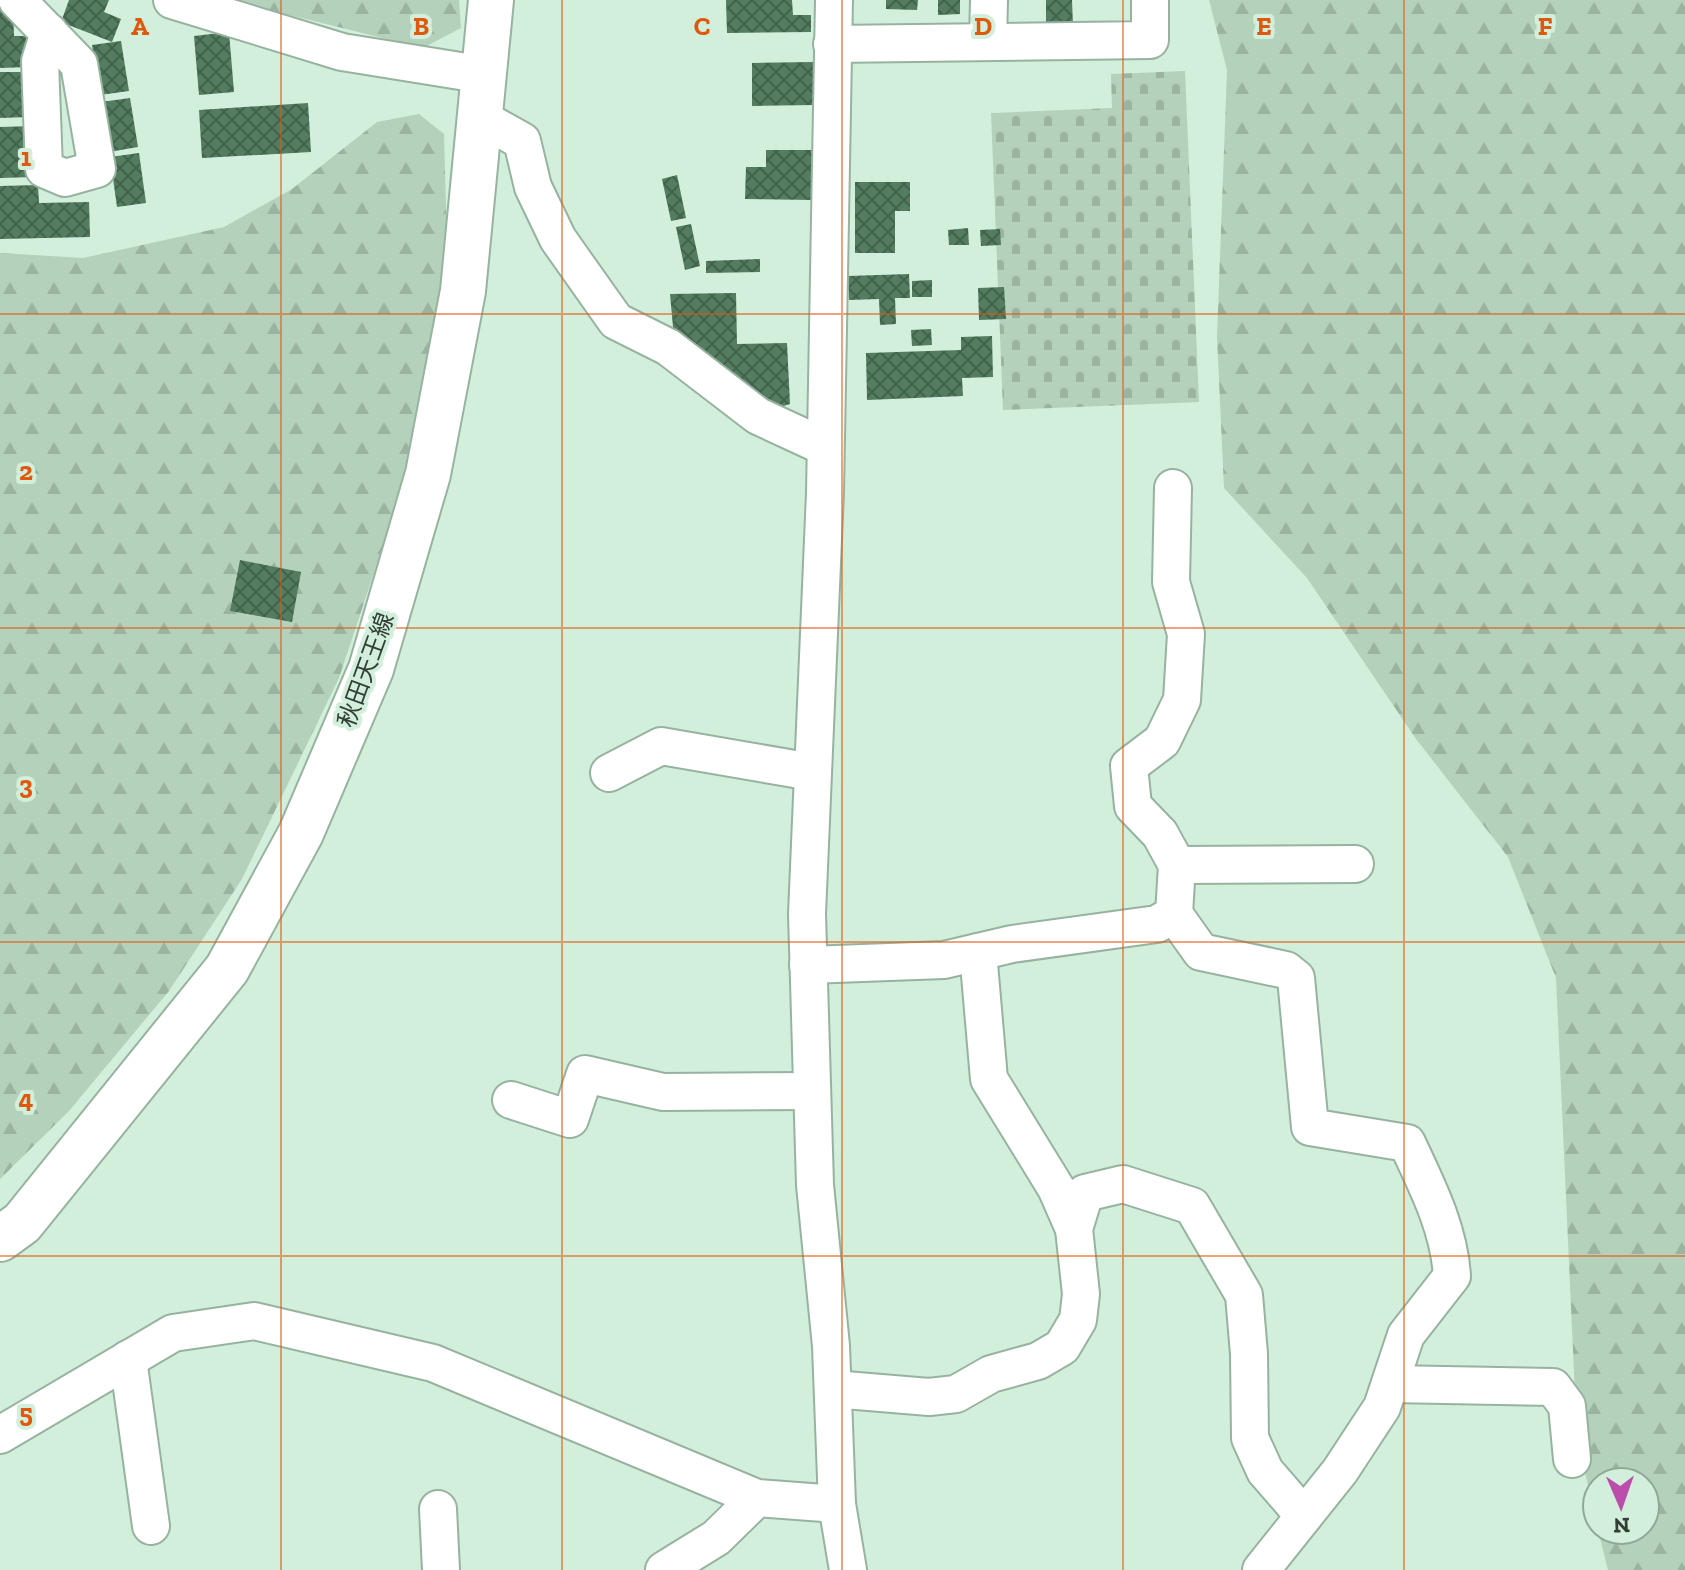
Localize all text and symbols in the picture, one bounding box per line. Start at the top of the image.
text: A [131,10,149,42]
text: B [413,10,429,42]
text: C [694,10,710,42]
text: D [974,10,992,42]
text: E [1256,10,1272,42]
text: F [1538,10,1553,42]
text: 1 [21,141,32,173]
text: 2 [19,455,33,487]
street label: 秋田天王線 [331,608,400,731]
text: 3 [19,769,33,801]
text: 4 [19,1083,34,1115]
text: 5 [19,1397,33,1429]
north arrow [1581,1466,1661,1546]
text: N [1613,1512,1631,1539]

